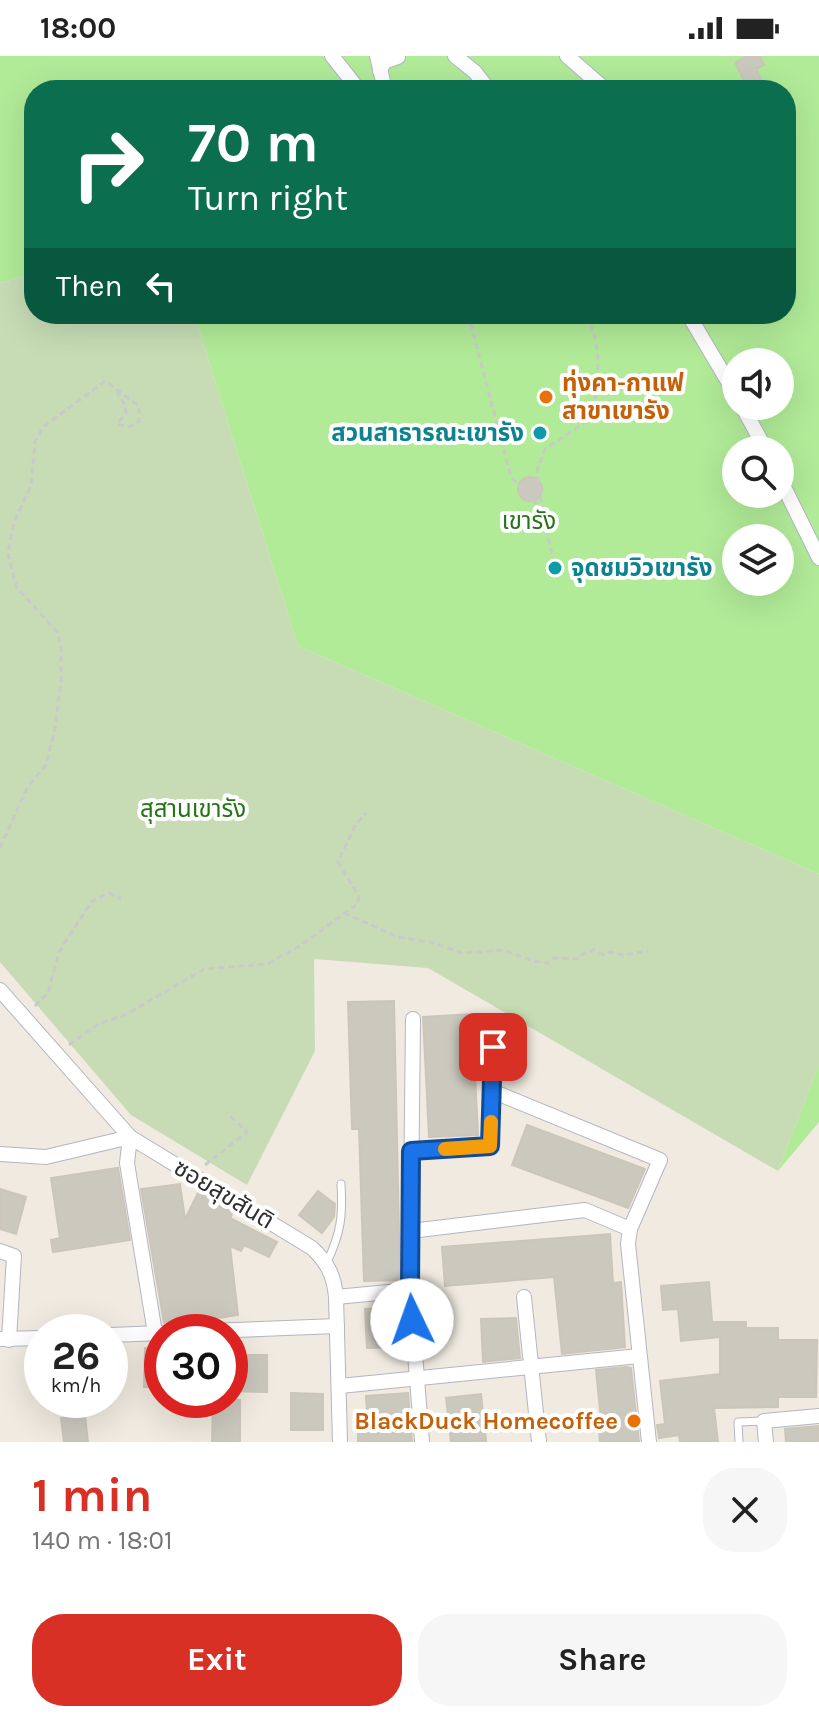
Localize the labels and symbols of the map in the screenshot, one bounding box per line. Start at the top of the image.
place label: ทุ่งคา-กาแฟ สาขาเขารัง [562,369,685,425]
marker: ทุ่งคา-กาแฟ สาขาเขารัง [537,388,555,406]
place label: สวนสาธารณะเขารัง [331,419,524,447]
marker: สวนสาธารณะเขารัง [531,424,549,442]
park label: เขารัง [502,507,556,535]
place label: จุดชมวิวเขารัง [571,554,712,583]
marker: จุดชมวิวเขารัง [546,559,564,577]
park label: สุสานเขารัง [140,795,246,824]
pin [459,1013,527,1081]
street label: ซอยสุขสันติ [168,1153,279,1236]
position arrow [370,1278,454,1362]
speed limit sign: 30 [144,1314,248,1418]
place label: BlackDuck Homecoffee [354,1407,618,1435]
marker: BlackDuck Homecoffee [625,1412,643,1430]

